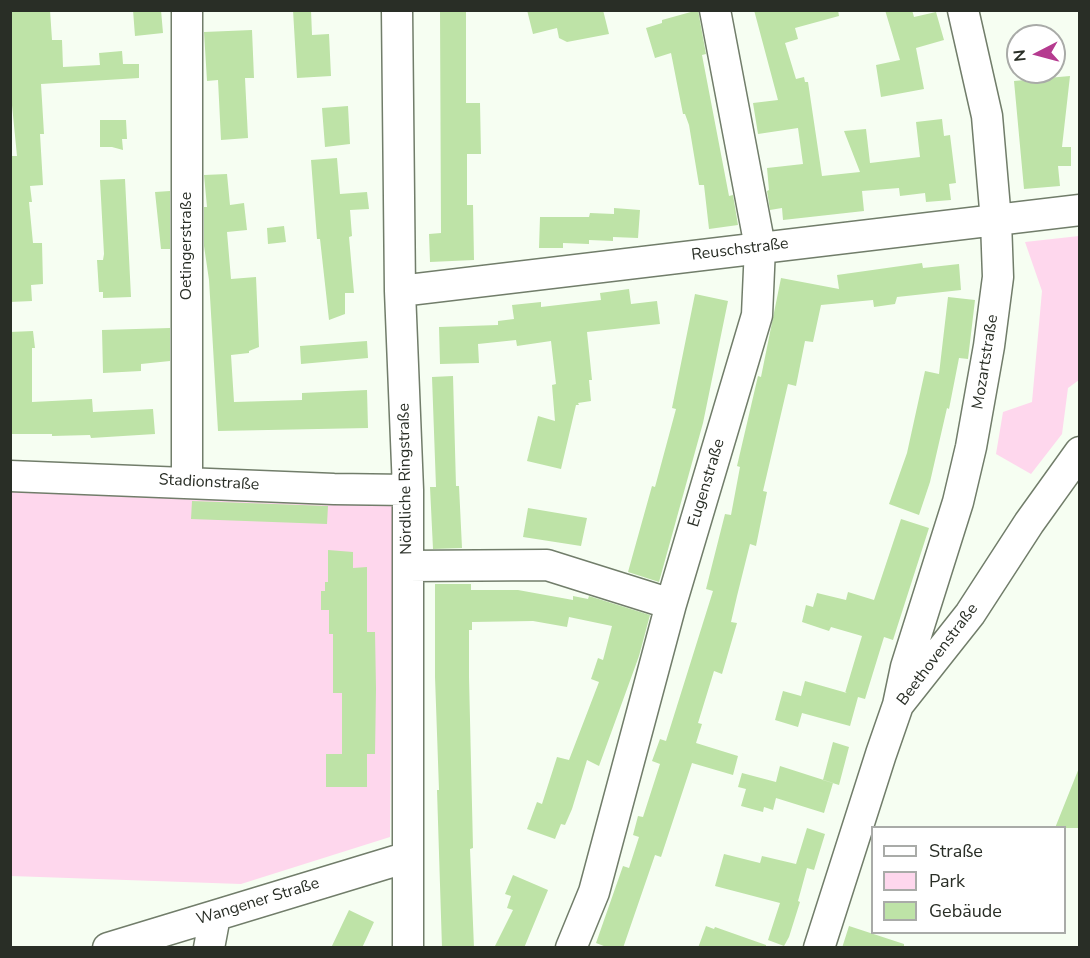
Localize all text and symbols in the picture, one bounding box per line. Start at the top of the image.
north arrow [1006,24,1066,84]
text: N [1009,49,1032,63]
street label: Oetingerstraße [177,192,197,300]
street label: Reuschstraße [690,235,790,265]
street label: Mozartstraße [969,313,1003,411]
street label: Nördliche Ringstraße [395,403,417,555]
street label: Eugenstraße [685,437,729,529]
street label: Stadionstraße [158,471,260,495]
street label: Beethovenstraße [893,600,983,710]
legend [871,826,1066,934]
text: Straße [929,839,983,863]
text: Park [929,869,965,893]
street label: Wangener Straße [194,874,322,930]
text: Gebäude [929,899,1002,923]

